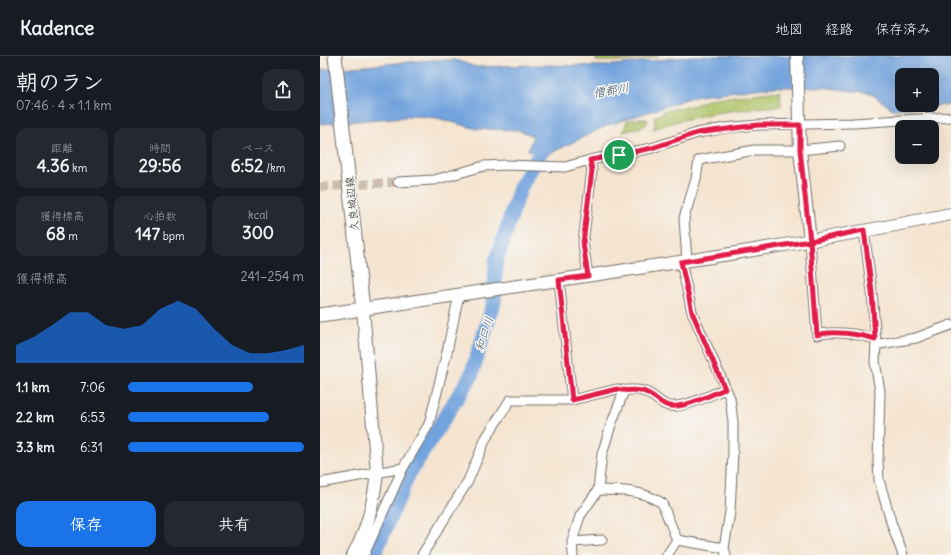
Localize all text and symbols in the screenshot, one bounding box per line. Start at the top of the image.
text: Kadence [20,16,94,40]
text: 地図 [775,20,803,38]
text: 経路 [825,20,853,38]
text: 保存済み [875,20,931,38]
text: 朝のラン [16,68,104,96]
map controls [895,68,939,164]
button: + [895,68,939,112]
button: share [262,69,304,111]
water label: 僧都川 [592,79,630,101]
text: 07:46 · 4 × 1.1 km [16,97,112,114]
button: − [895,120,939,164]
pin [602,138,636,172]
text: 距離 [51,141,73,155]
text: 時間 [149,141,171,155]
text: ペース [242,141,274,155]
icon: arrive [608,144,630,166]
text: 4.36 [37,155,69,177]
text: 29:56 [139,155,181,177]
text: 6:52 [231,155,263,177]
text: km [69,161,87,175]
text: /km [263,161,285,175]
street label: 久良城辺線 [342,176,362,232]
text: kcal [248,208,268,222]
text: 獲得標高 [40,209,84,223]
text: 心拍数 [144,209,177,223]
text: 300 [242,222,274,244]
text: 68 [46,223,66,245]
text: 147 [135,223,160,245]
text: m [66,229,78,243]
text: bpm [160,229,185,243]
text: 241–254 m [241,268,304,285]
text: 獲得標高 [16,270,68,287]
water label: 和口川 [472,315,496,353]
text: 1.1 km [16,379,50,396]
text: 7:06 [80,379,105,396]
text: 2.2 km [16,409,54,426]
text: 6:53 [80,409,105,426]
text: 3.3 km [16,439,55,456]
text: 6:31 [80,439,103,456]
button: 保存 [16,501,156,547]
button: 共有 [164,501,304,547]

